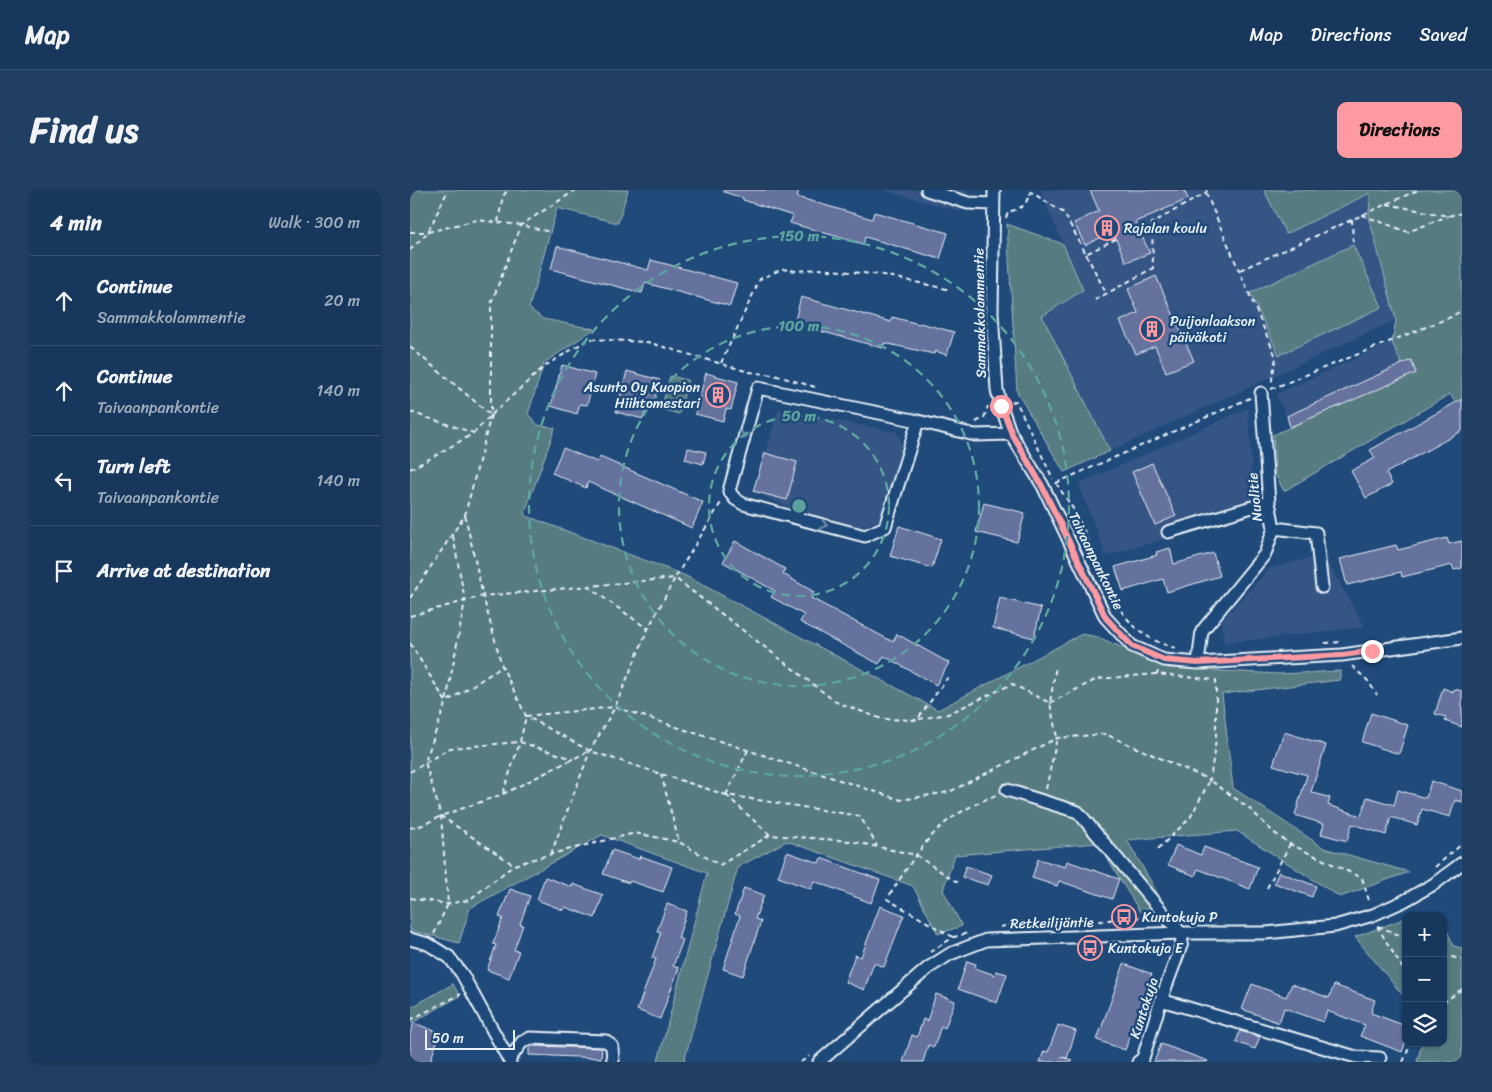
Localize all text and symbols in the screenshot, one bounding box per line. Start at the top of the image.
text: Map [25,14,69,56]
text: Map [1250,19,1283,51]
text: Directions [1311,19,1392,51]
text: Saved [1420,19,1467,51]
text: Find us [30,99,138,161]
button: Directions [1337,102,1462,158]
text: 4 min [50,204,102,242]
text: Walk · 300 m [269,208,360,237]
building icon: Rajalan koulu [1094,215,1120,241]
place label: Rajalan koulu [1124,216,1207,241]
text: 150 m [779,223,820,249]
street label: Sammakkolammentie [966,248,994,378]
text: Continue [97,270,173,303]
text: 20 m [324,286,360,315]
icon: ahead [50,287,78,315]
text: Sammakkolammentie [97,303,246,332]
place label: Puijonlaakson päiväkoti [1169,309,1256,350]
text: 100 m [779,313,820,339]
building icon: Puijonlaakson päiväkoti [1139,316,1165,342]
text: Continue [97,360,173,393]
place label: Asunto Oy Kuopion Hiihtomestari [583,375,701,416]
text: 140 m [317,376,360,405]
icon: ahead [50,377,78,405]
building icon: Asunto Oy Kuopion Hiihtomestari [705,382,731,408]
text: Taivaanpankontie [97,393,219,422]
route start [990,395,1013,418]
text: 50 m [782,403,817,429]
one-way arrow [740,430,750,438]
text: Turn left [97,450,170,483]
text: 140 m [317,466,360,495]
icon: left [50,467,78,495]
street label: Nuolitie [1240,471,1270,523]
text: Taivaanpankontie [97,483,219,512]
centre of rings [790,497,808,515]
street label: Taivaanpankontie [1061,508,1131,614]
one-way arrow [820,520,828,530]
text: Arrive at destination [97,554,270,587]
icon: arrive [50,557,78,585]
route end [1361,640,1384,663]
bus stop icon: Kuntokuja P [1111,904,1137,930]
place label: Kuntokuja P [1142,905,1218,930]
street label: Retkeilijäntie [1010,910,1094,936]
map controls [1402,912,1447,1047]
button: + [1402,912,1447,957]
bus stop icon: Kuntokuja E [1077,935,1103,961]
place label: Kuntokuja E [1108,936,1184,961]
button: − [1402,957,1447,1002]
street label: Kuntokuja [1122,974,1166,1042]
button: layers [1402,1002,1447,1047]
text: 50 m [432,1026,464,1051]
scale bar [425,1027,515,1050]

